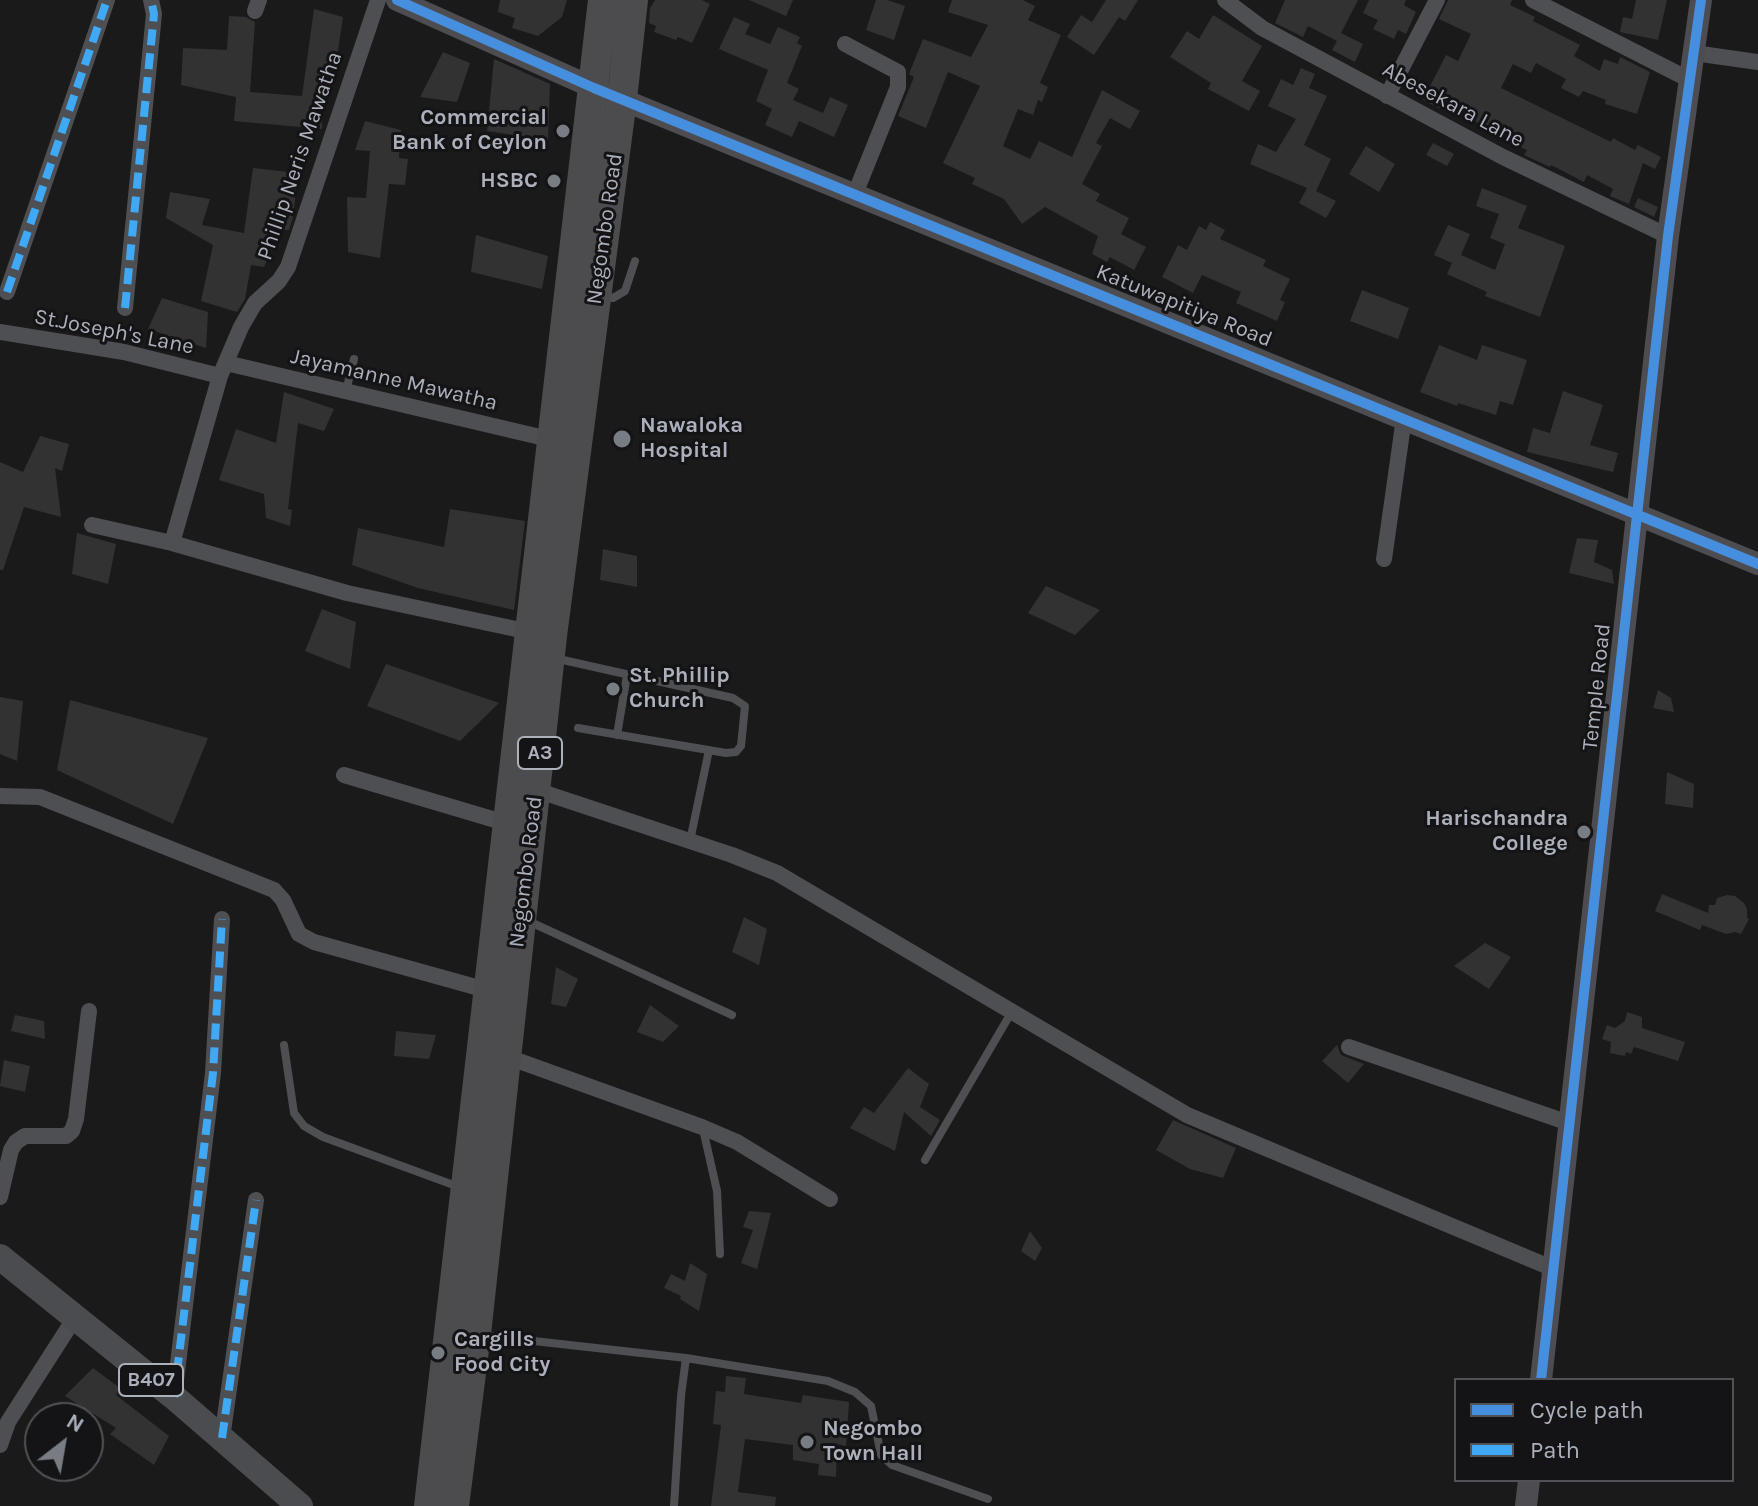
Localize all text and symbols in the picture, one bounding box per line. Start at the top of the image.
street label: Phillip Neris Mawatha [252,48,348,264]
street label: Abesekara Lane [1378,57,1528,153]
place label: Commercial Bank of Ceylon [392,105,547,156]
marker: Commercial Bank of Ceylon [554,122,572,140]
street label: Negombo Road [581,152,629,306]
place label: HSBC [480,168,538,194]
marker: HSBC [545,172,563,190]
street label: Katuwapitiya Road [1092,259,1276,353]
street label: St.Joseph's Lane [32,304,196,360]
street label: Jayamanne Mawatha [288,343,500,417]
place label: Nawaloka Hospital [640,413,743,464]
marker: Nawaloka Hospital [611,428,633,450]
street label: Temple Road [1577,622,1617,752]
place label: St. Phillip Church [629,663,730,714]
marker: St. Phillip Church [604,680,622,698]
road number: A3 [518,737,562,769]
street label: Negombo Road [504,795,548,949]
place label: Harischandra College [1425,806,1568,858]
marker: Harischandra College [1575,823,1593,841]
place label: Cargills Food City [454,1327,550,1378]
marker: Cargills Food City [429,1344,447,1362]
road number: B407 [119,1364,183,1396]
legend [1454,1378,1734,1482]
text: Cycle path [1530,1396,1644,1424]
north arrow [24,1402,104,1482]
text: N [62,1408,89,1438]
place label: Negombo Town Hall [823,1416,923,1468]
marker: Negombo Town Hall [798,1433,816,1451]
text: Path [1530,1436,1580,1464]

